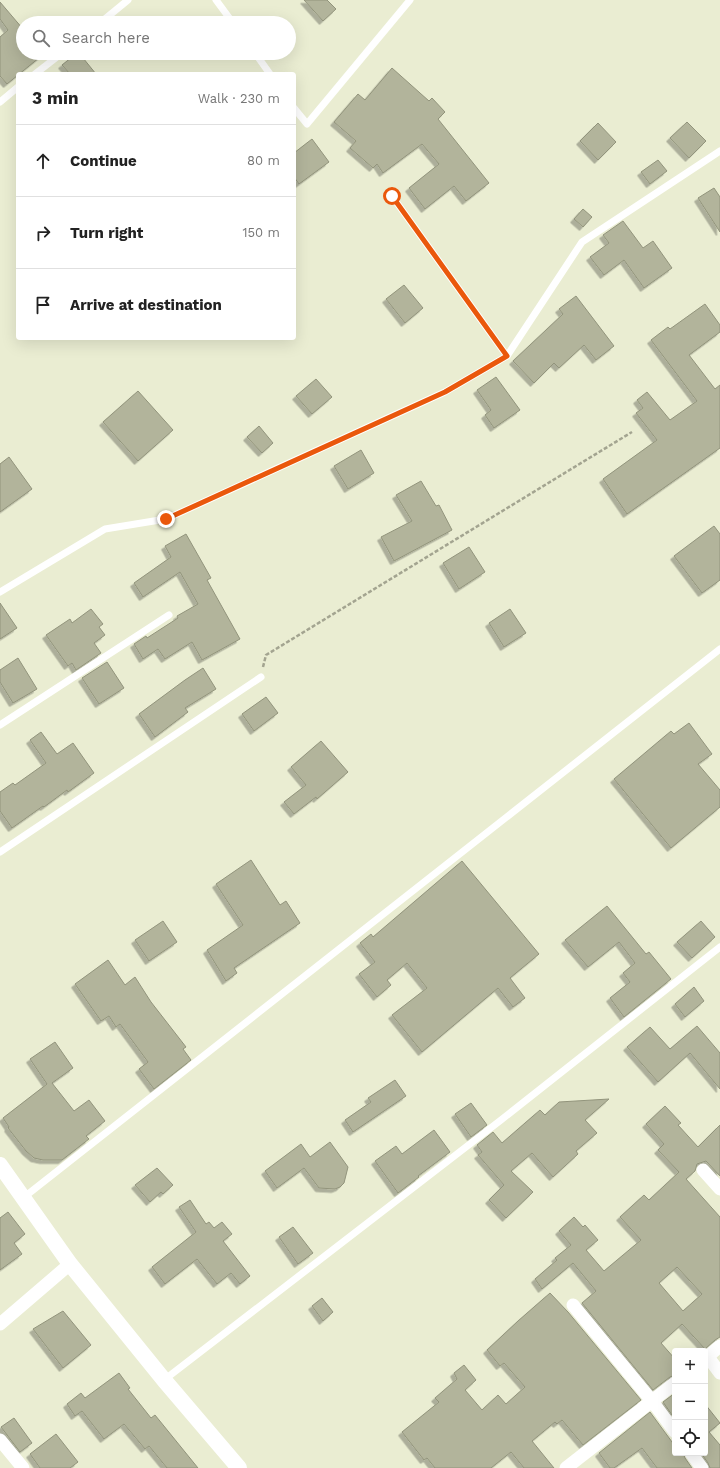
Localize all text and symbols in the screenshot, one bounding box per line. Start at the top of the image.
search box [16,16,296,60]
icon: search [30,27,52,49]
text: Search here [62,29,150,47]
text: 3 min [32,88,78,108]
text: Walk · 230 m [198,91,280,106]
icon: ahead [32,150,54,172]
text: Continue [70,152,137,170]
text: 80 m [247,153,280,168]
route start [383,187,401,205]
icon: right [32,222,54,244]
text: Turn right [70,224,143,242]
text: 150 m [242,225,280,240]
icon: arrive [32,294,54,316]
text: Arrive at destination [70,296,222,314]
route end [157,510,175,528]
map controls [672,1348,708,1456]
button: + [672,1348,708,1384]
button: − [672,1384,708,1420]
button: locate [672,1420,708,1456]

